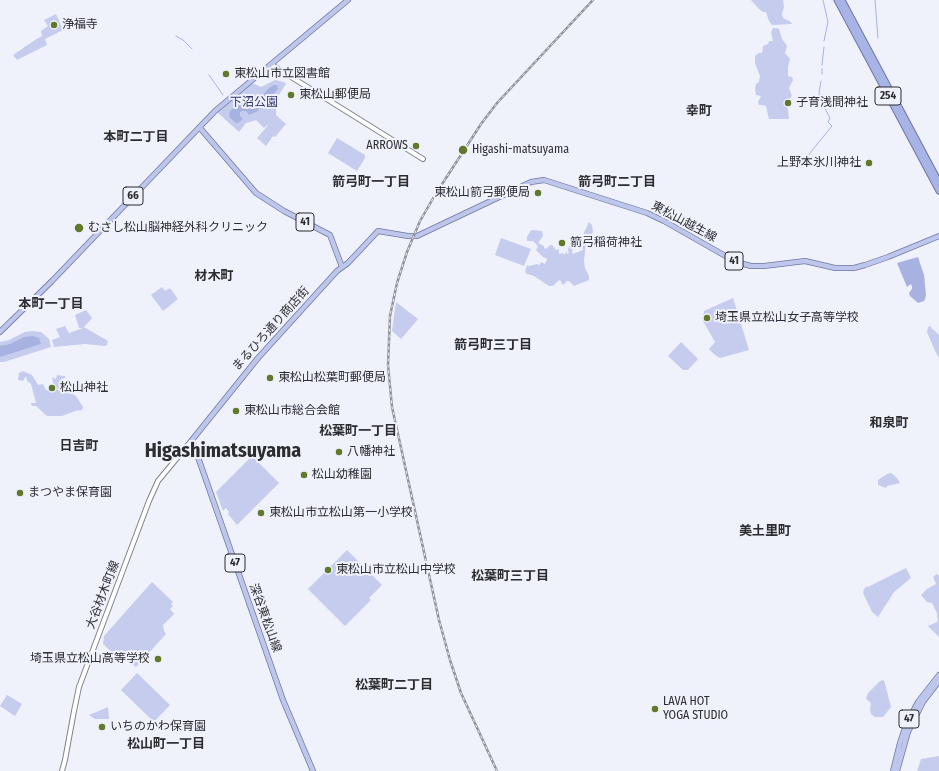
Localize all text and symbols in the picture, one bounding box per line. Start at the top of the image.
place label: 浄福寺 [62,18,98,32]
marker: 浄福寺 [49,20,59,30]
place label: 東松山市立図書館 [234,67,330,81]
marker: 東松山市立図書館 [221,69,231,79]
road number: 254 [875,87,901,105]
place label: 東松山郵便局 [299,88,371,102]
marker: 東松山郵便局 [286,90,296,100]
park label: 下沼公園 [230,96,278,110]
place label: 子育浅間神社 [796,96,868,110]
marker: 子育浅間神社 [783,98,793,108]
district label: 幸町 [686,103,712,119]
district label: 本町二丁目 [104,129,168,145]
place label: ARROWS [366,139,408,153]
marker: ARROWS [411,141,421,151]
place label: Higashi-matsuyama [472,143,569,157]
marker: Higashi-matsuyama [457,144,469,156]
place label: 上野本氷川神社 [777,156,861,170]
marker: 上野本氷川神社 [864,158,874,168]
district label: 箭弓町一丁目 [332,174,410,190]
district label: 箭弓町二丁目 [578,174,656,190]
place label: 東松山箭弓郵便局 [434,186,530,200]
road number: 66 [123,187,143,205]
marker: 東松山箭弓郵便局 [533,188,543,198]
street label: 東松山越生線 [649,199,719,245]
road number: 41 [296,213,314,231]
place label: むさし松山脳神経外科クリニック [88,221,268,235]
marker: むさし松山脳神経外科クリニック [73,222,85,234]
place label: 箭弓稲荷神社 [570,236,642,250]
marker: 箭弓稲荷神社 [557,238,567,248]
road number: 41 [725,252,743,270]
district label: 材木町 [195,268,233,284]
street label: まるひろ通り商店街 [230,284,312,374]
district label: 本町一丁目 [19,296,83,312]
place label: 埼玉県立松山女子高等学校 [715,311,859,325]
marker: 埼玉県立松山女子高等学校 [702,313,712,323]
district label: 箭弓町三丁目 [454,337,532,353]
place label: 東松山松葉町郵便局 [278,371,386,385]
marker: 東松山松葉町郵便局 [265,373,275,383]
place label: 松山神社 [60,381,108,395]
marker: 松山神社 [47,383,57,393]
place label: 東松山市総合会館 [244,404,340,418]
marker: 東松山市総合会館 [231,406,241,416]
district label: 和泉町 [870,415,908,431]
district label: 松葉町一丁目 [319,423,397,439]
district label: 日吉町 [60,438,98,454]
district label: Higashimatsuyama [145,439,301,463]
place label: 八幡神社 [347,445,395,459]
marker: 八幡神社 [334,447,344,457]
place label: 松山幼稚園 [312,468,372,482]
marker: 松山幼稚園 [299,470,309,480]
place label: まつやま保育園 [28,486,112,500]
marker: まつやま保育園 [15,488,25,498]
place label: 東松山市立松山第一小学校 [269,506,413,520]
marker: 東松山市立松山第一小学校 [256,508,266,518]
district label: 美土里町 [739,523,791,539]
road number: 47 [225,554,245,572]
street label: 大谷材木町線 [83,559,123,631]
place label: 東松山市立松山中学校 [336,563,456,577]
marker: 東松山市立松山中学校 [323,565,333,575]
district label: 松葉町三丁目 [471,568,549,584]
street label: 深谷東松山線 [246,582,284,654]
place label: 埼玉県立松山高等学校 [30,652,150,666]
marker: 埼玉県立松山高等学校 [153,654,163,664]
district label: 松葉町二丁目 [355,677,433,693]
place label: LAVA HOT YOGA STUDIO [663,695,728,723]
marker: LAVA HOT YOGA STUDIO [650,704,660,714]
road number: 47 [899,710,919,728]
place label: いちのかわ保育園 [110,720,206,734]
marker: いちのかわ保育園 [97,722,107,732]
district label: 松山町一丁目 [127,736,205,752]

